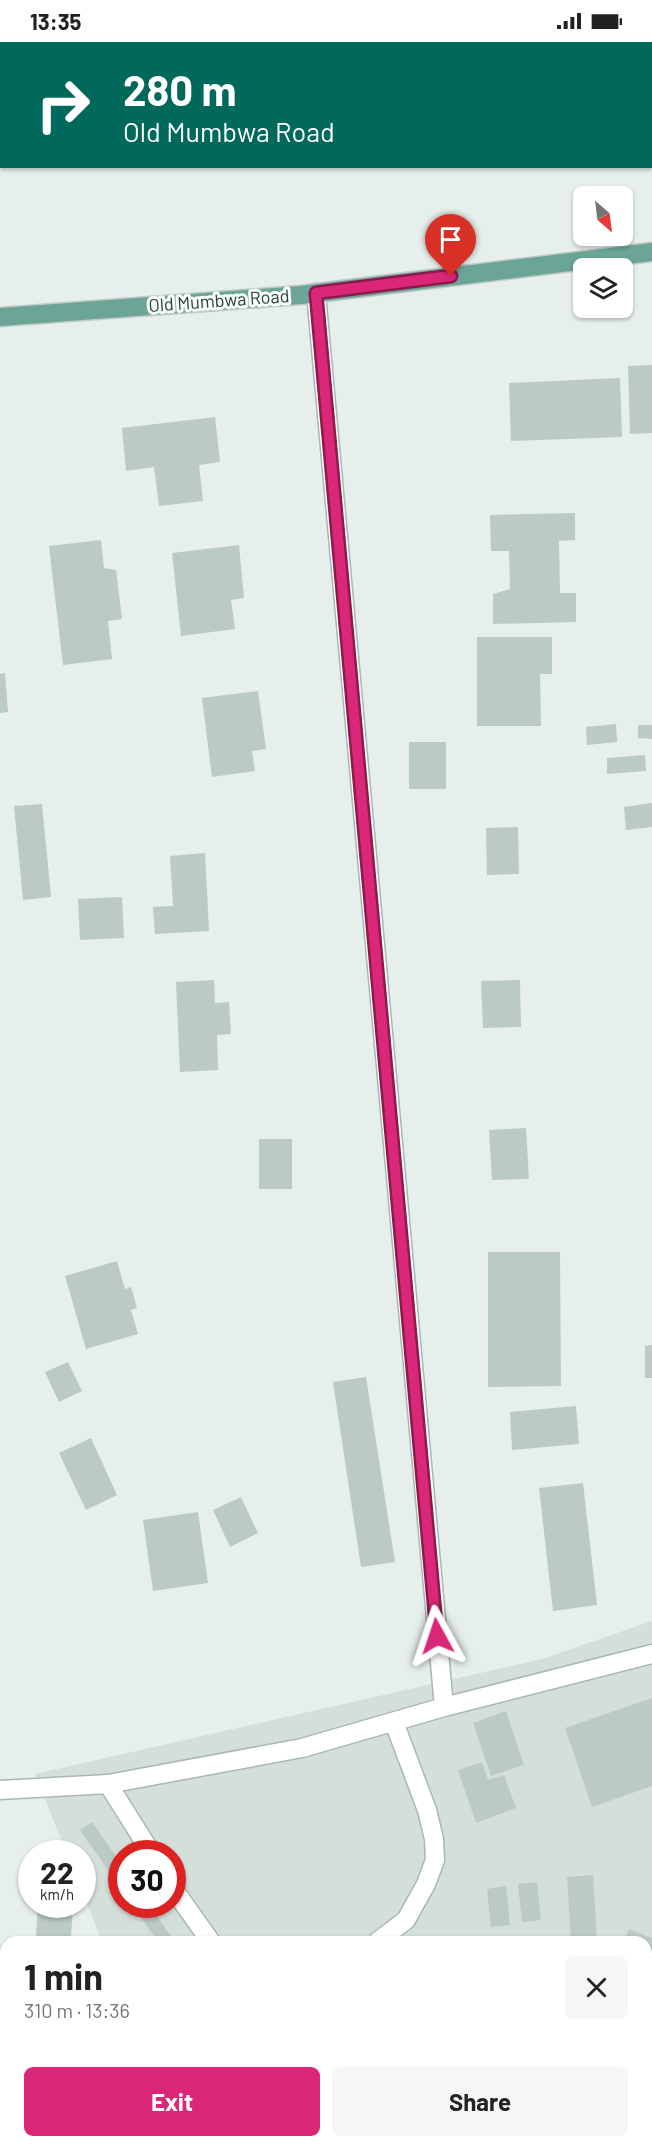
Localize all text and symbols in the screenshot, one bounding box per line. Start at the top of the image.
text: 13:35 [30,8,81,34]
text: 280 m [123,64,237,114]
icon: right [24,66,102,144]
text: Old Mumbwa Road [123,115,335,147]
north arrow [573,186,633,246]
map controls [573,186,633,318]
pin [425,214,476,276]
icon: arrive [434,223,467,256]
button: layers [573,258,633,318]
street label: Old Mumbwa Road [148,284,290,316]
position arrow [405,1604,469,1668]
speed limit sign: 30 [108,1840,186,1918]
text: 22 [40,1854,74,1890]
text: km/h [40,1885,74,1903]
text: 1 min [24,1954,103,1997]
button: close [565,1956,628,2019]
text: 310 m · 13:36 [24,1998,130,2022]
button: Exit [24,2067,320,2136]
button: Share [332,2067,628,2136]

